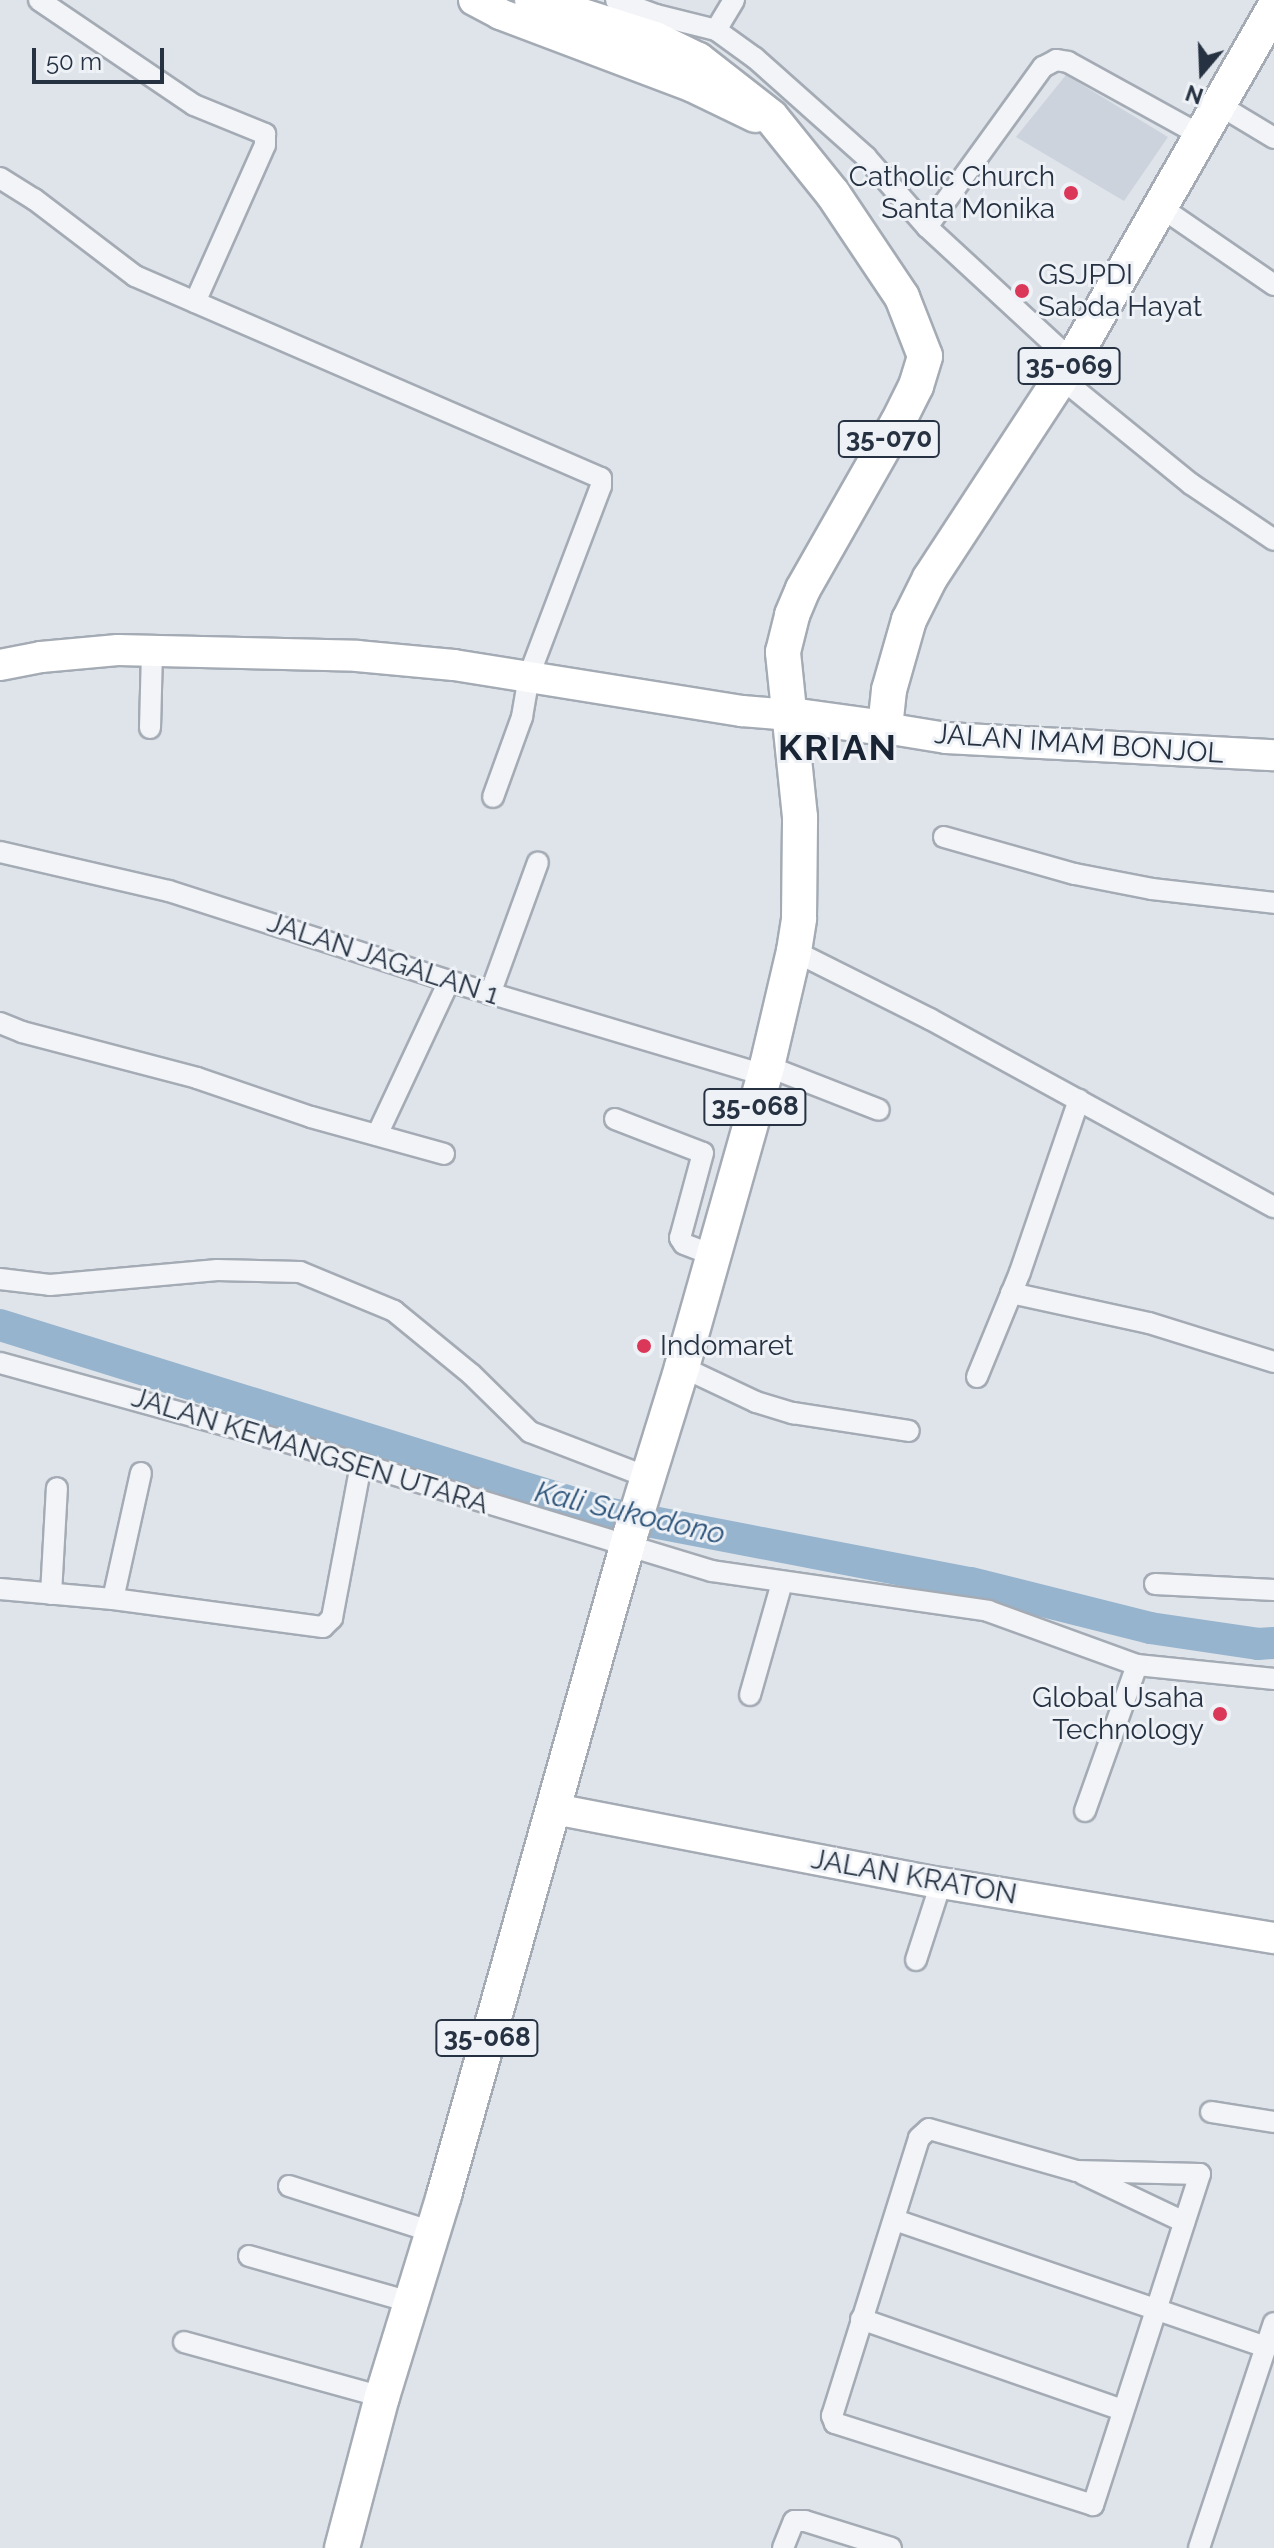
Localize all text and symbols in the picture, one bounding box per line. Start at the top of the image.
scale bar [36,32,168,82]
north arrow [1162,32,1242,112]
text: 50 m [46,47,102,76]
text: N [1182,80,1206,110]
place label: Catholic Church Santa Monika [849,160,1055,226]
marker: Catholic Church Santa Monika [1062,184,1080,202]
place label: GSJPDI Sabda Hayat [1038,258,1202,324]
marker: GSJPDI Sabda Hayat [1013,282,1031,300]
road number: 35-069 [1017,344,1121,388]
road number: 35-070 [837,417,941,461]
street label: JALAN IMAM BONJOL [933,717,1225,771]
district label: KRIAN [778,726,898,770]
street label: JALAN JAGALAN 1 [263,906,503,1012]
road number: 35-068 [703,1085,807,1129]
place label: Indomaret [660,1329,793,1363]
marker: Indomaret [635,1337,653,1355]
street label: JALAN KEMANGSEN UTARA [128,1381,492,1521]
water label: Kali Sukodono [531,1474,729,1552]
place label: Global Usaha Technology [1031,1681,1204,1747]
marker: Global Usaha Technology [1211,1705,1229,1723]
street label: JALAN KRATON [809,1842,1019,1912]
road number: 35-068 [435,2016,539,2060]

